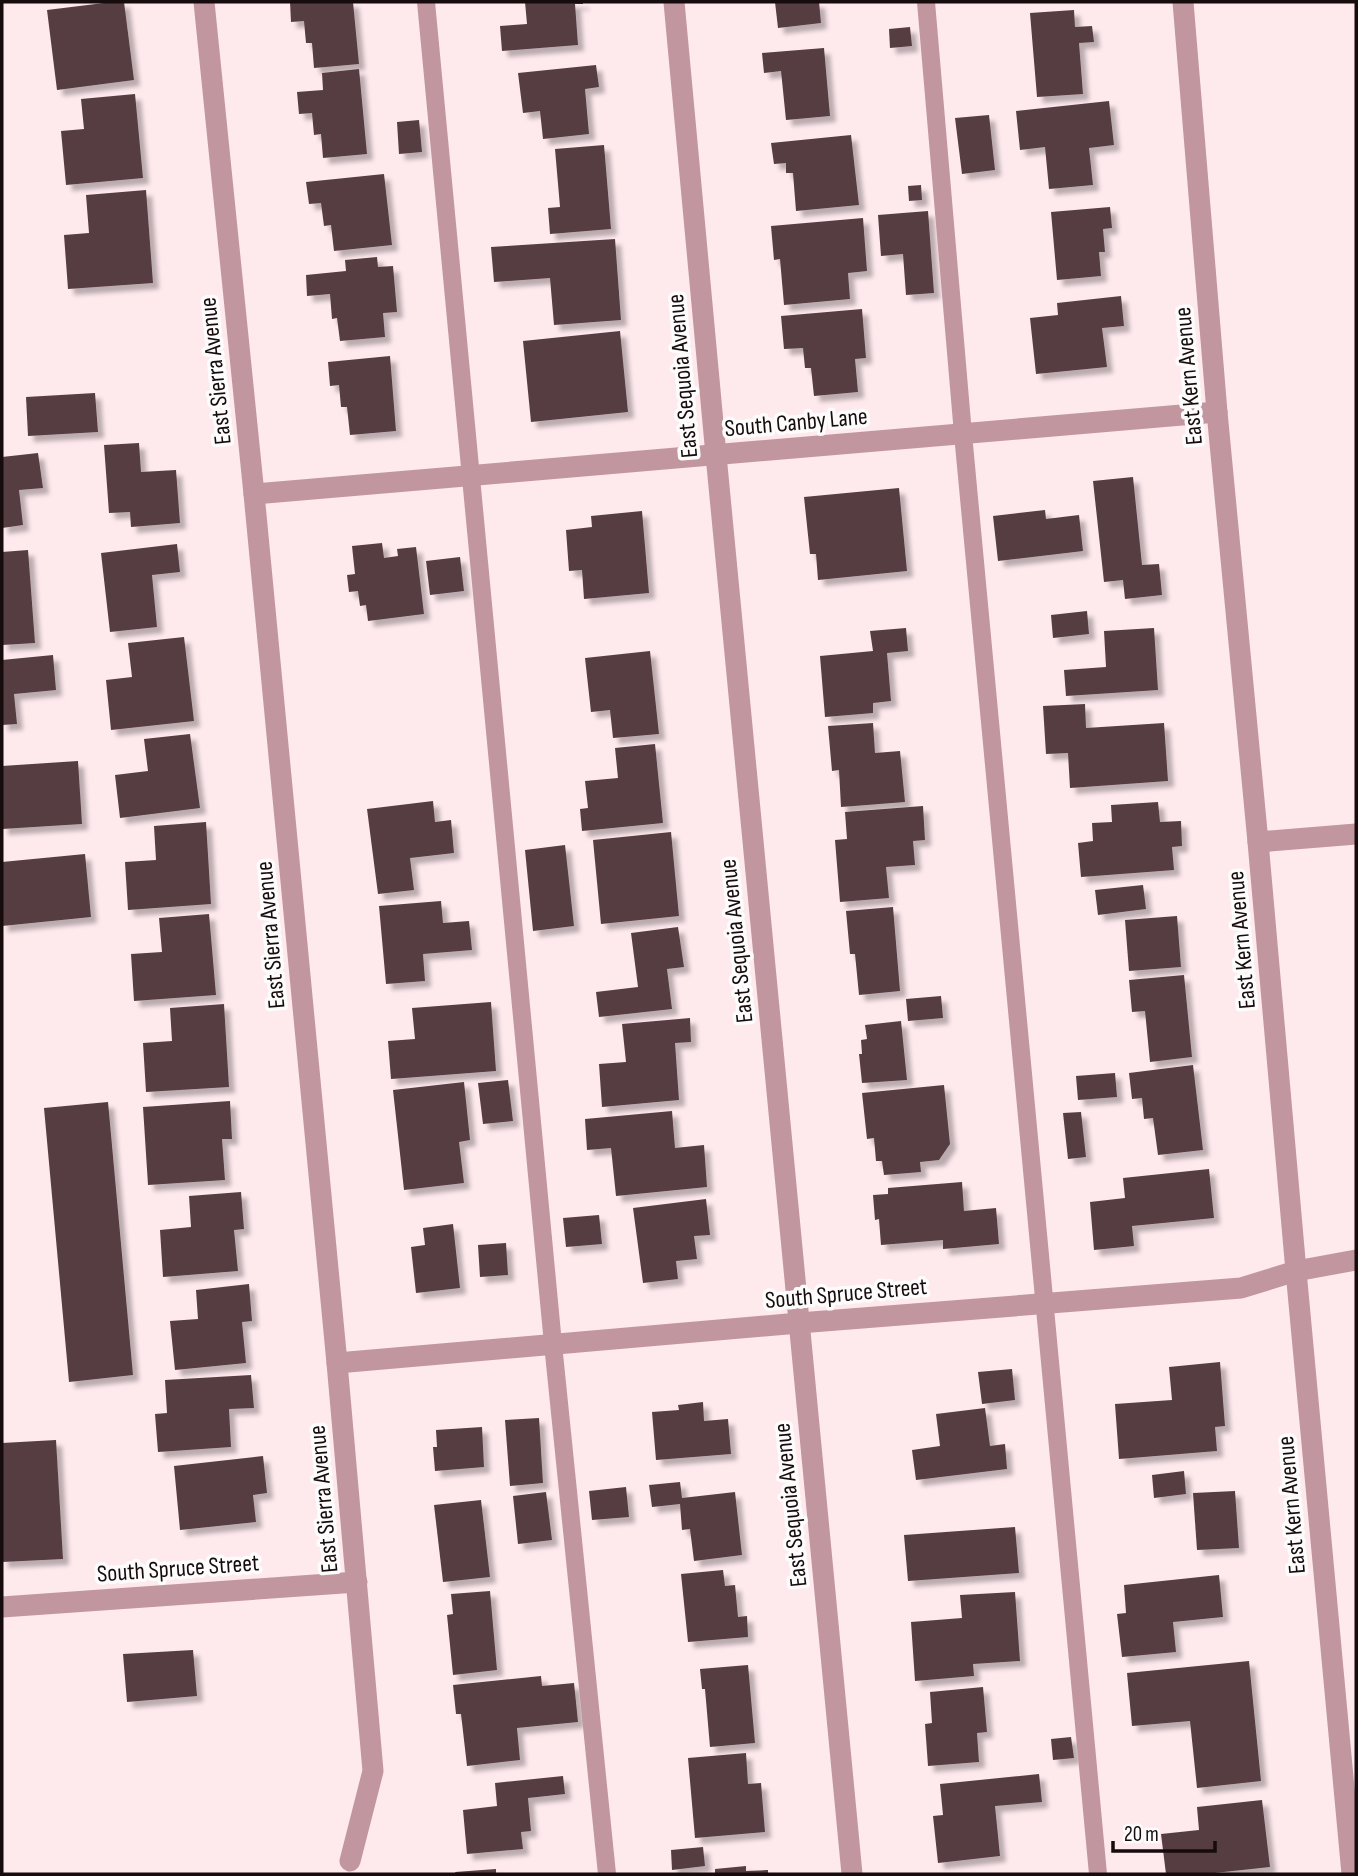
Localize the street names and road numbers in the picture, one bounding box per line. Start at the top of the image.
street label: East Sequoia Avenue [661,293,704,459]
street label: East Sierra Avenue [193,296,238,446]
street label: East Kern Avenue [1168,306,1209,446]
street label: South Canby Lane [723,402,869,443]
street label: East Sequoia Avenue [713,858,760,1024]
street label: East Sierra Avenue [250,860,291,1010]
street label: East Kern Avenue [1221,870,1262,1010]
street label: South Spruce Street [764,1272,928,1315]
street label: East Sequoia Avenue [767,1422,814,1588]
street label: East Sierra Avenue [303,1424,344,1574]
street label: East Kern Avenue [1271,1435,1312,1575]
street label: South Spruce Street [96,1548,260,1589]

